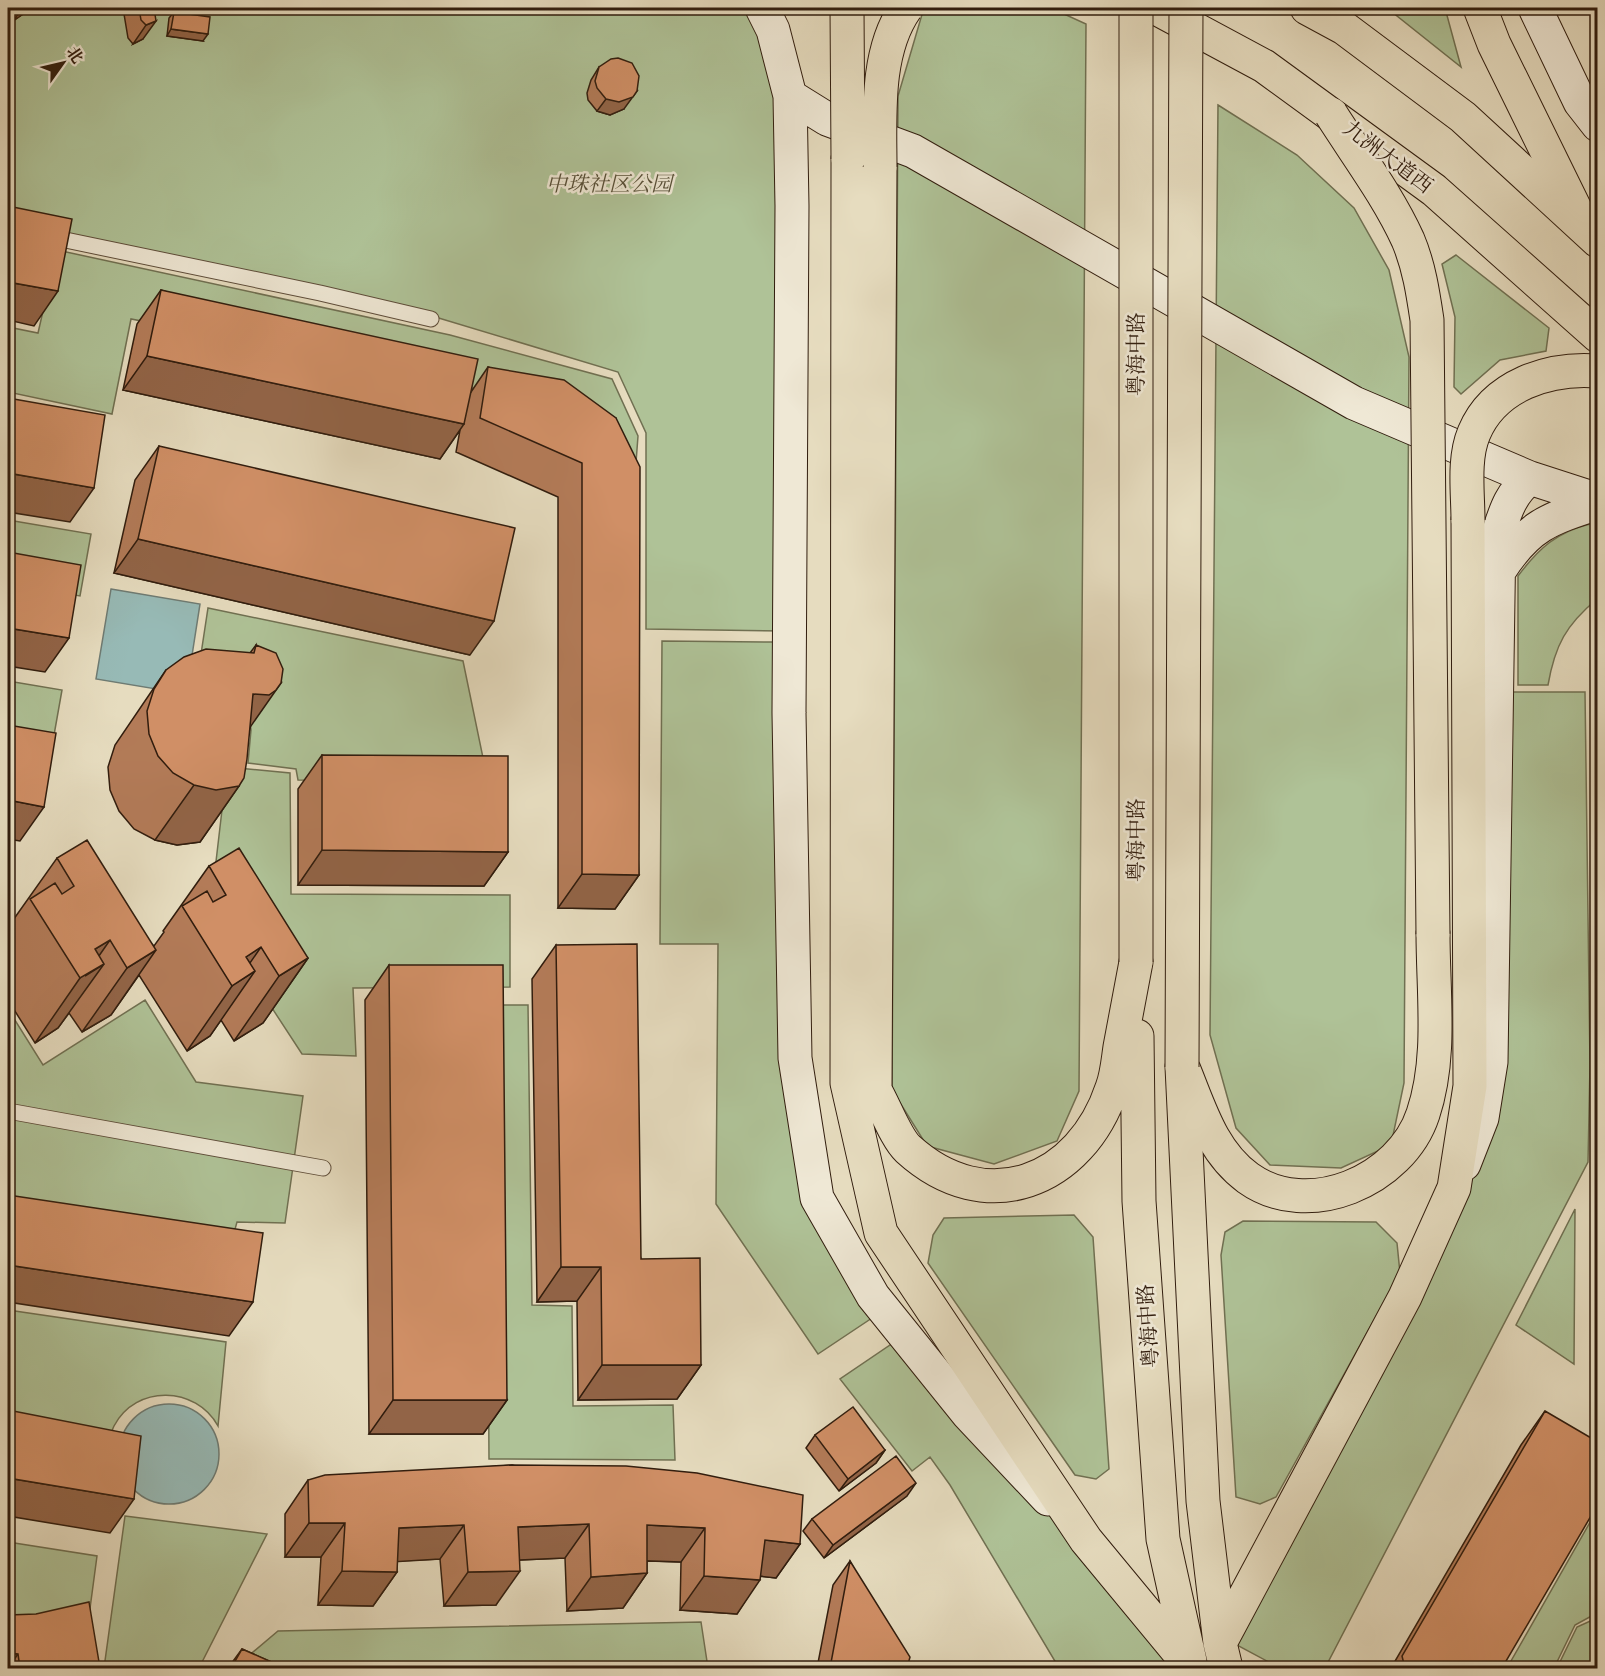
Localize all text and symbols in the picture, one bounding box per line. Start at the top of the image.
north arrow [33,33,93,93]
text: 北 [63,42,88,67]
street label: 九洲大道西 [1339,115,1438,198]
park label: 中珠社区公园 [546,171,675,196]
street label: 粤海中路 [1123,312,1148,396]
street label: 粤海中路 [1123,798,1148,882]
street label: 粤海中路 [1132,1283,1163,1369]

